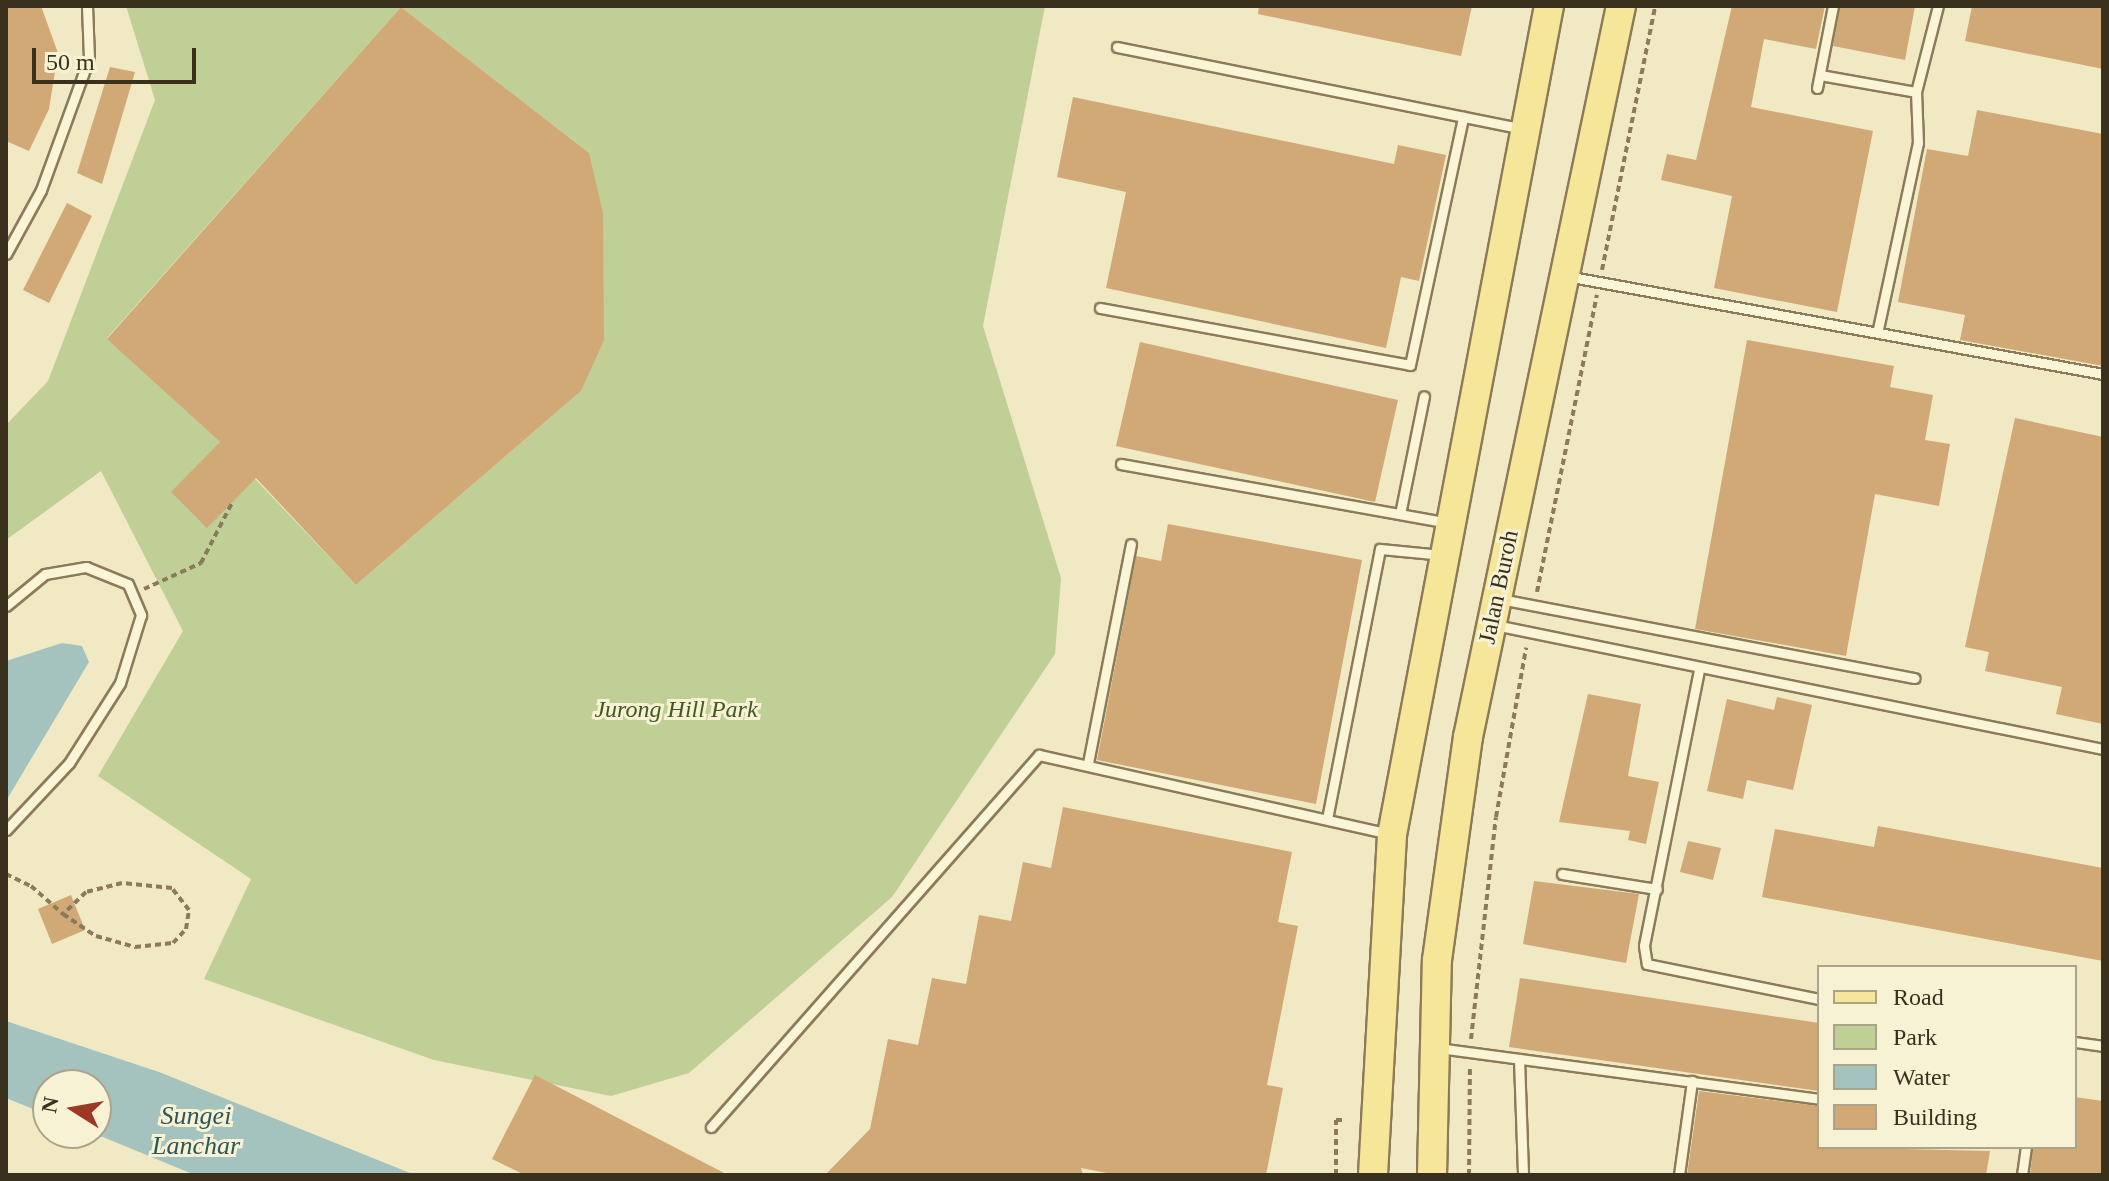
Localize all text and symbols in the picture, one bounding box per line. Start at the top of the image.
scale bar [36,32,200,82]
text: 50 m [46,49,95,75]
street label: Jalan Buroh [1473,528,1525,646]
park label: Jurong Hill Park [594,696,758,724]
legend [1817,965,2077,1149]
text: Road [1893,984,1944,1010]
text: Park [1893,1024,1937,1050]
text: Water [1893,1064,1950,1090]
north arrow [32,1069,112,1149]
text: N [36,1095,64,1115]
water label: Sungei Lanchar [152,1100,240,1162]
text: Building [1893,1104,1977,1130]

